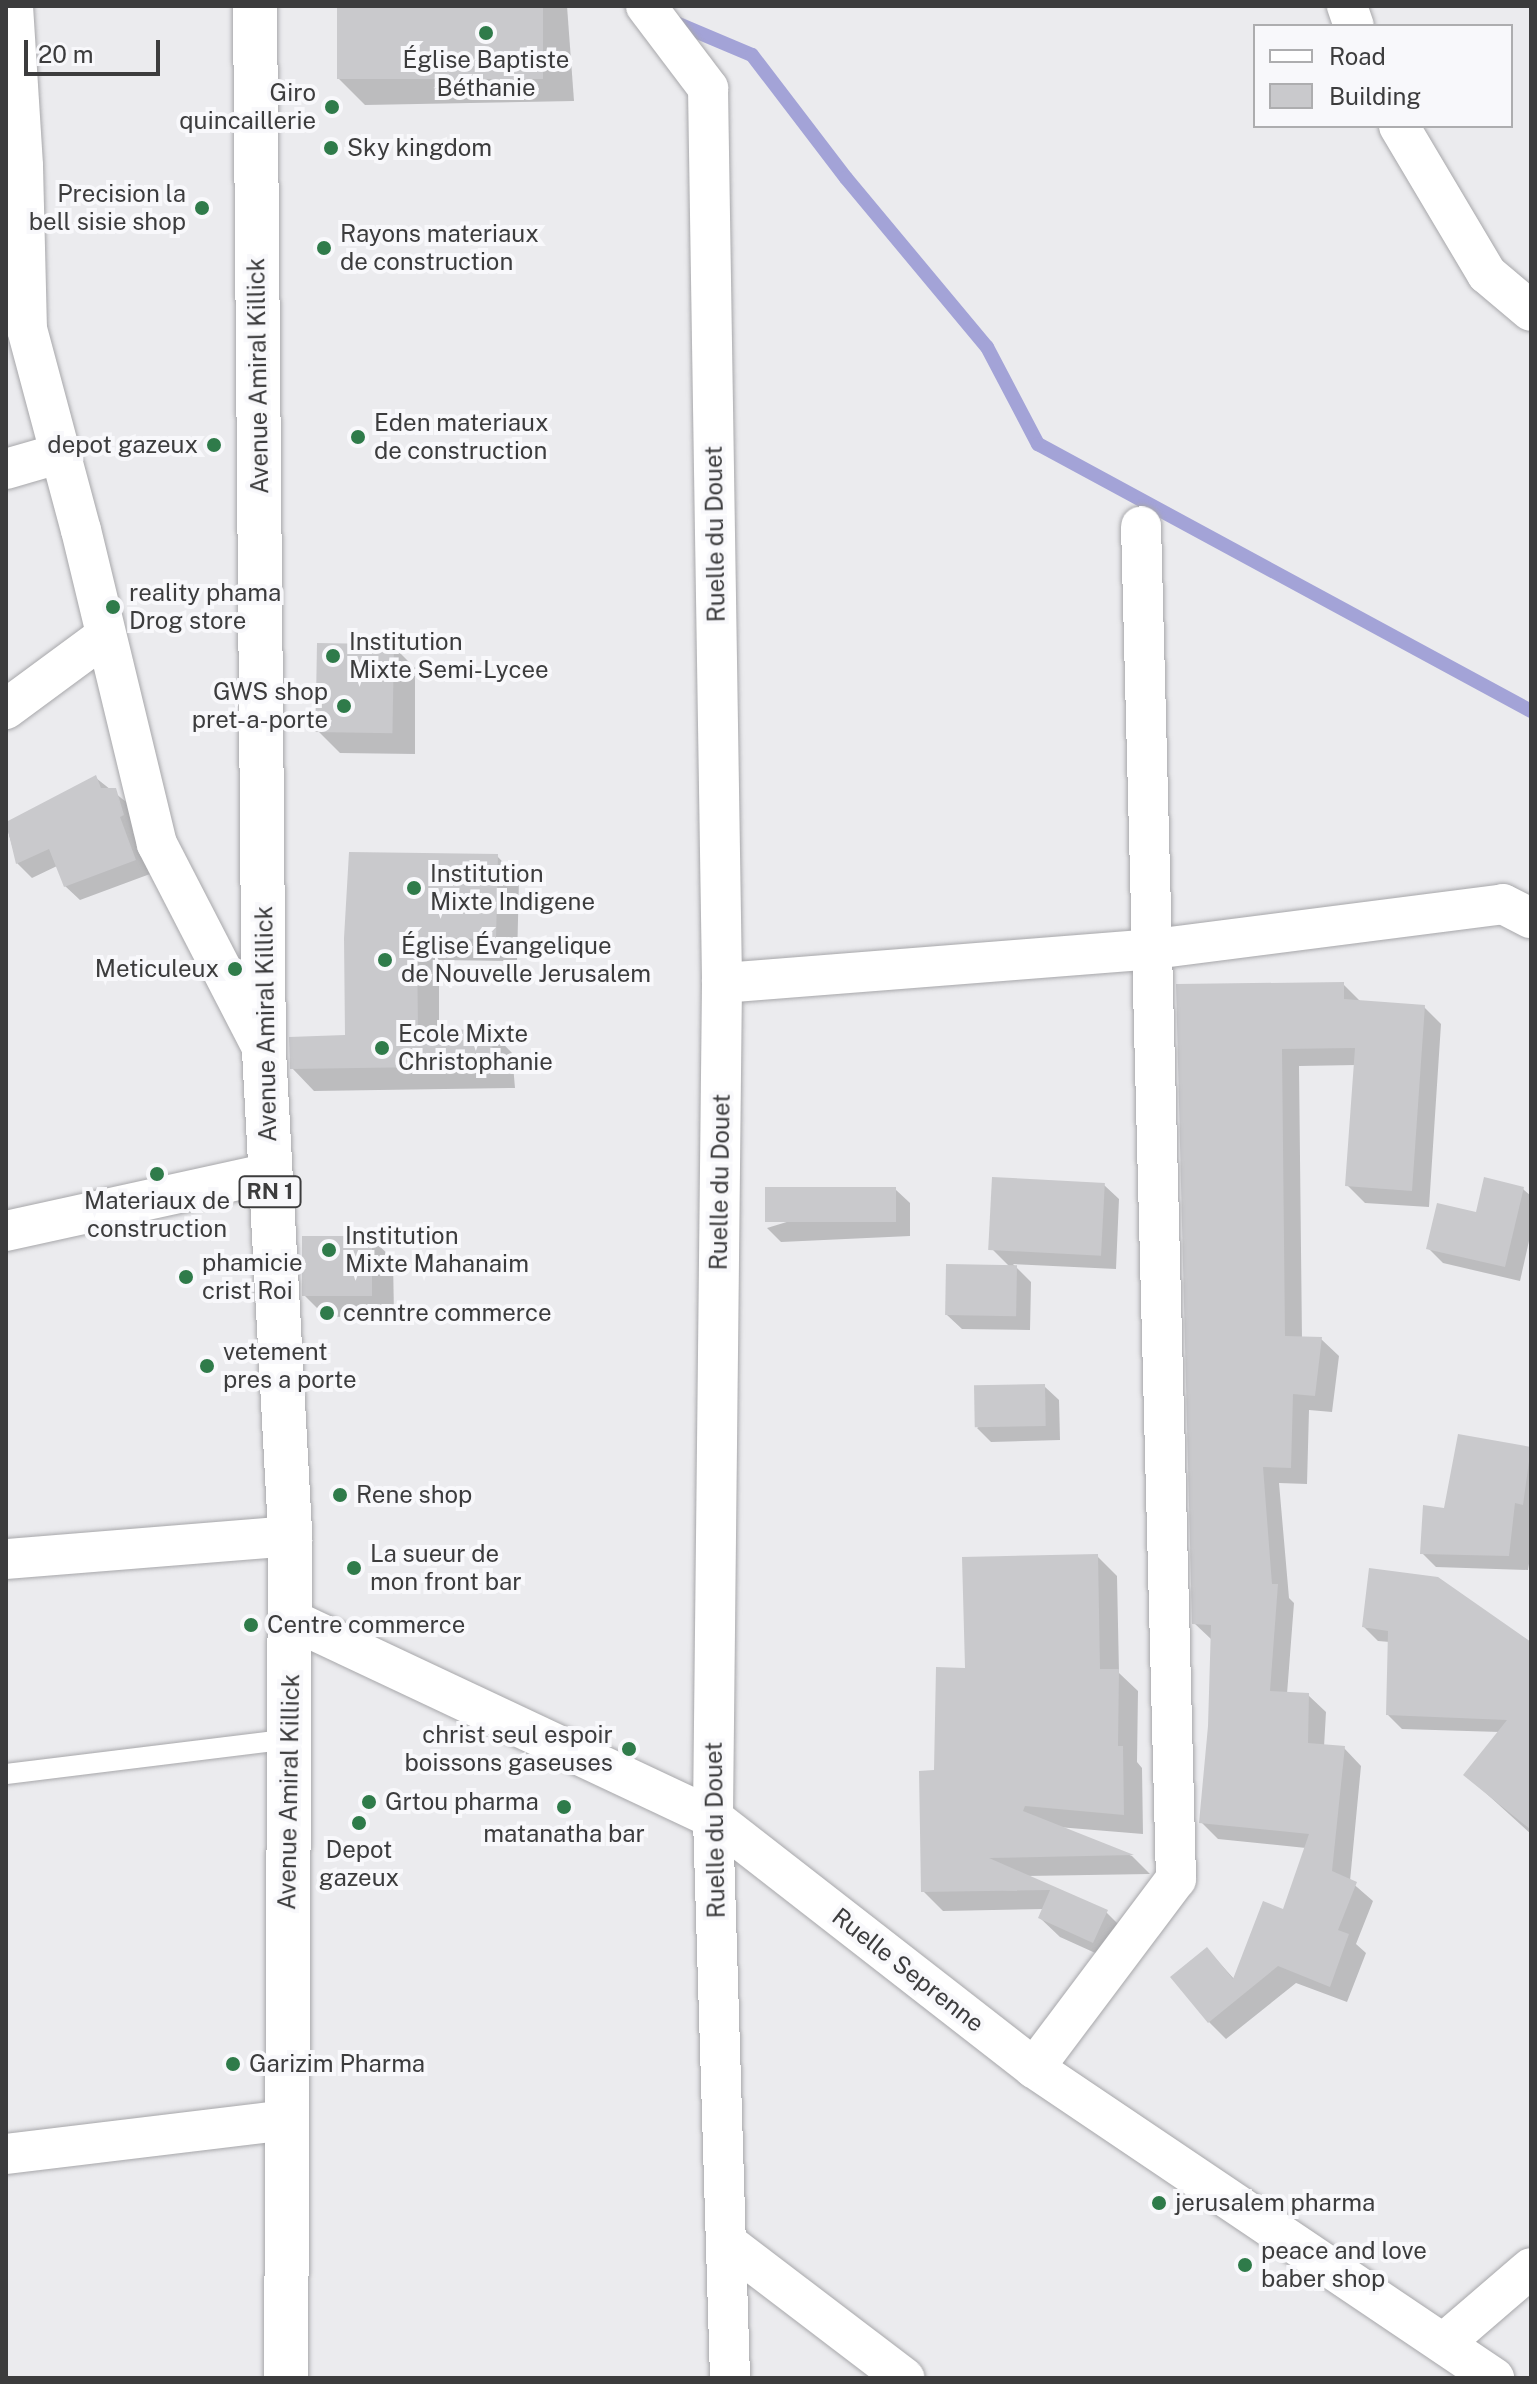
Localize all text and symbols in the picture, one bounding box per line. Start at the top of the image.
scale bar [28,24,164,74]
marker: Église Baptiste Béthanie [477,24,495,42]
legend [1253,24,1513,128]
text: 20 m [38,40,94,68]
text: Road [1329,42,1386,70]
place label: Église Baptiste Béthanie [402,46,570,102]
place label: Giro quincaillerie [179,79,316,135]
text: Building [1329,82,1421,110]
marker: Giro quincaillerie [323,98,341,116]
place label: Sky kingdom [347,134,492,162]
marker: Sky kingdom [322,139,340,157]
place label: Precision la bell sisie shop [29,180,186,236]
marker: Precision la bell sisie shop [193,199,211,217]
place label: Rayons materiaux de construction [340,220,539,276]
marker: Rayons materiaux de construction [315,239,333,257]
street label: Avenue Amiral Killick [242,258,274,494]
place label: Eden materiaux de construction [374,409,548,465]
marker: Eden materiaux de construction [349,428,367,446]
place label: depot gazeux [47,431,198,459]
marker: depot gazeux [205,436,223,454]
street label: Ruelle du Douet [699,445,731,623]
place label: reality phama Drog store [129,579,281,635]
marker: reality phama Drog store [104,598,122,616]
place label: Institution Mixte Semi-Lycee [349,628,549,684]
marker: Institution Mixte Semi-Lycee [324,647,342,665]
place label: GWS shop pret-a-porte [192,678,328,734]
marker: GWS shop pret-a-porte [335,697,353,715]
place label: Institution Mixte Indigene [430,860,595,916]
marker: Institution Mixte Indigene [405,879,423,897]
street label: Avenue Amiral Killick [250,906,282,1142]
place label: Église Évangelique de Nouvelle Jerusalem [401,932,651,988]
marker: Église Évangelique de Nouvelle Jerusalem [376,951,394,969]
place label: Meticuleux [95,955,219,983]
marker: Meticuleux [226,960,244,978]
place label: Ecole Mixte Christophanie [398,1020,553,1076]
marker: Ecole Mixte Christophanie [373,1039,391,1057]
street label: Ruelle du Douet [704,1093,736,1271]
marker: Materiaux de construction [148,1165,166,1183]
road number: RN 1 [238,1174,302,1210]
place label: Materiaux de construction [84,1187,230,1243]
place label: Institution Mixte Mahanaim [345,1222,529,1278]
marker: Institution Mixte Mahanaim [320,1241,338,1259]
place label: phamicie crist Roi [202,1249,302,1305]
marker: phamicie crist Roi [177,1268,195,1286]
place label: cenntre commerce [343,1299,552,1327]
marker: cenntre commerce [318,1304,336,1322]
place label: vetement pres a porte [223,1338,357,1394]
marker: vetement pres a porte [198,1357,216,1375]
place label: Rene shop [356,1481,473,1509]
marker: Rene shop [331,1486,349,1504]
place label: La sueur de mon front bar [370,1540,522,1596]
marker: La sueur de mon front bar [345,1559,363,1577]
place label: Centre commerce [267,1611,466,1639]
marker: Centre commerce [242,1616,260,1634]
street label: Avenue Amiral Killick [273,1674,305,1910]
place label: christ seul espoir boissons gaseuses [404,1721,613,1777]
marker: christ seul espoir boissons gaseuses [620,1740,638,1758]
street label: Ruelle du Douet [699,1741,731,1919]
place label: Grtou pharma [385,1788,539,1816]
marker: Grtou pharma [360,1793,378,1811]
marker: matanatha bar [555,1798,573,1816]
marker: Depot gazeux [350,1814,368,1832]
place label: matanatha bar [483,1820,645,1848]
place label: Depot gazeux [319,1836,399,1892]
street label: Ruelle Seprenne [826,1902,990,2038]
place label: Garizim Pharma [249,2050,425,2078]
marker: Garizim Pharma [224,2055,242,2073]
place label: jerusalem pharma [1175,2189,1375,2217]
marker: jerusalem pharma [1150,2194,1168,2212]
place label: peace and love baber shop [1261,2237,1427,2293]
marker: peace and love baber shop [1236,2256,1254,2274]

